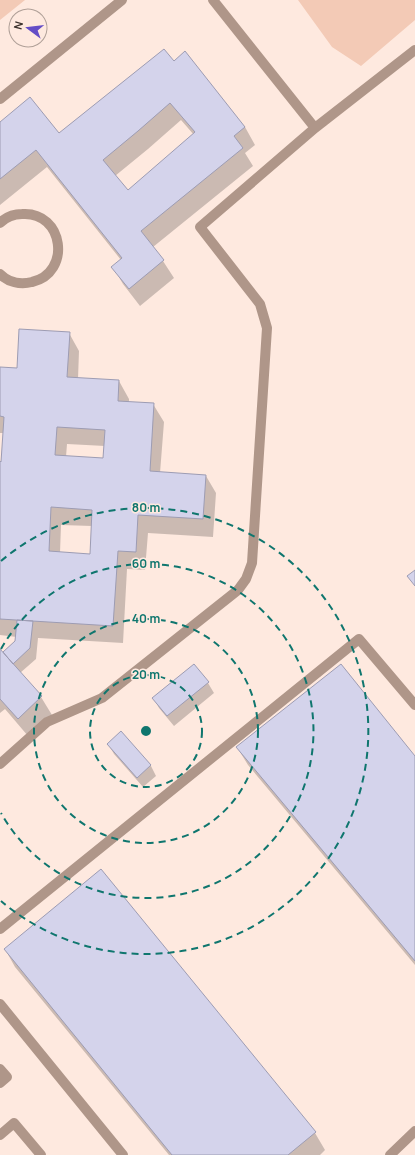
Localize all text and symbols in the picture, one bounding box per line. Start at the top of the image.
north arrow [8,8,48,48]
text: N [10,19,26,31]
text: 80 m [132,499,160,516]
text: 60 m [132,555,160,572]
text: 40 m [132,610,160,627]
text: 20 m [132,666,160,683]
centre of rings [139,724,153,738]

